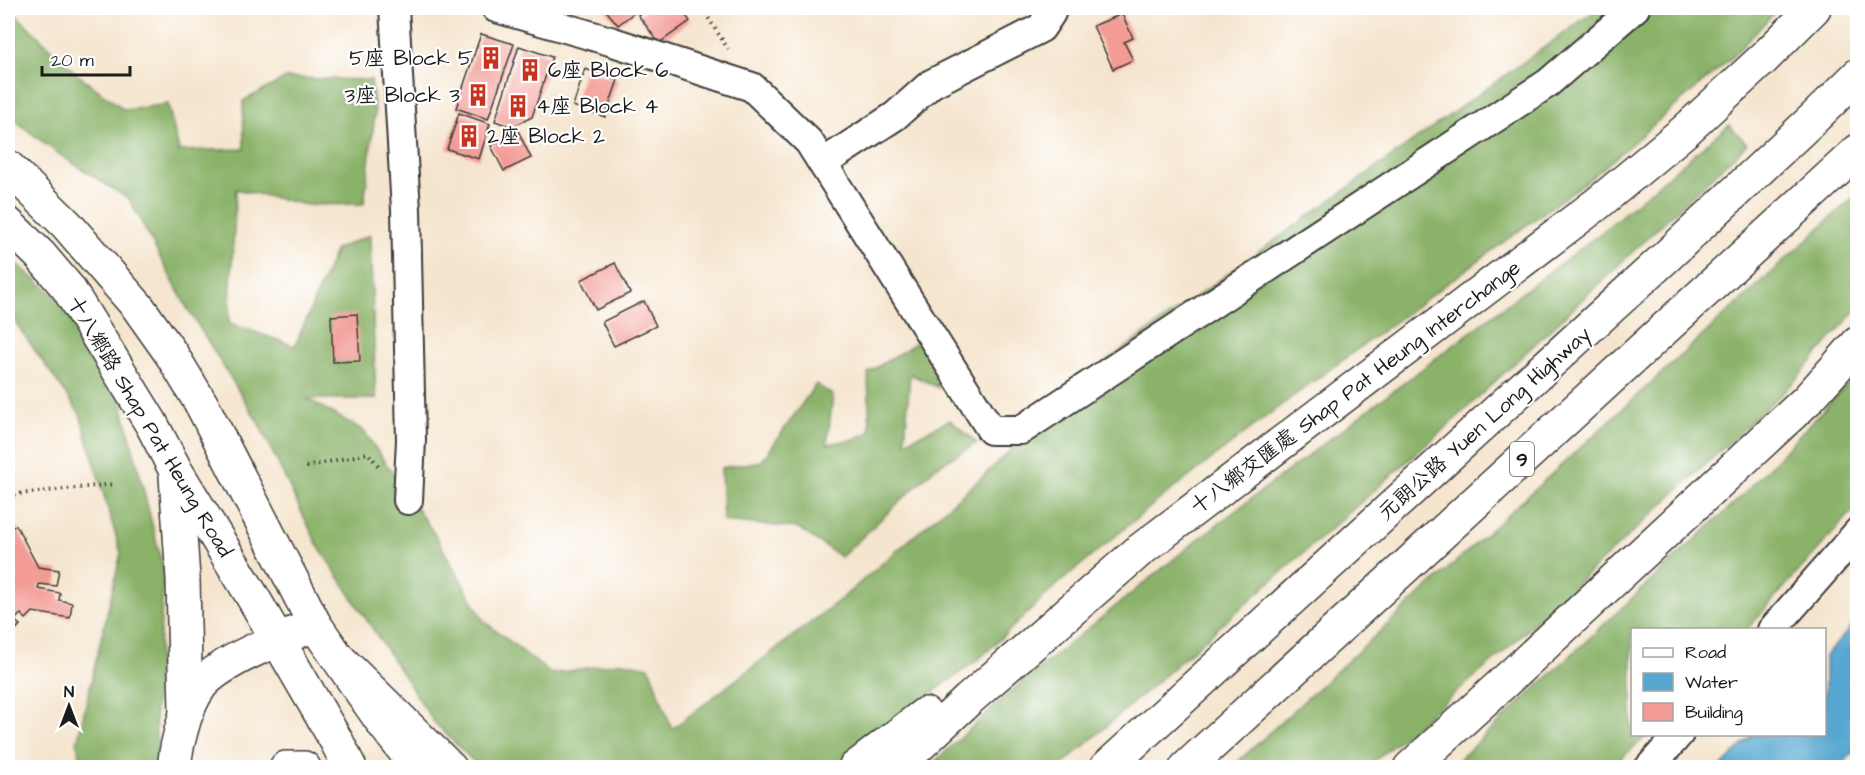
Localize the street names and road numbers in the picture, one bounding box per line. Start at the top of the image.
street label: 十八鄉交匯處 Shap Pat Heung Interchange [1184,253,1528,523]
street label: 十八鄉路 Shap Pat Heung Road [58,290,240,564]
street label: 元朗公路 Yuen Long Highway [1372,320,1599,528]
road number: 9 [1510,442,1534,476]

